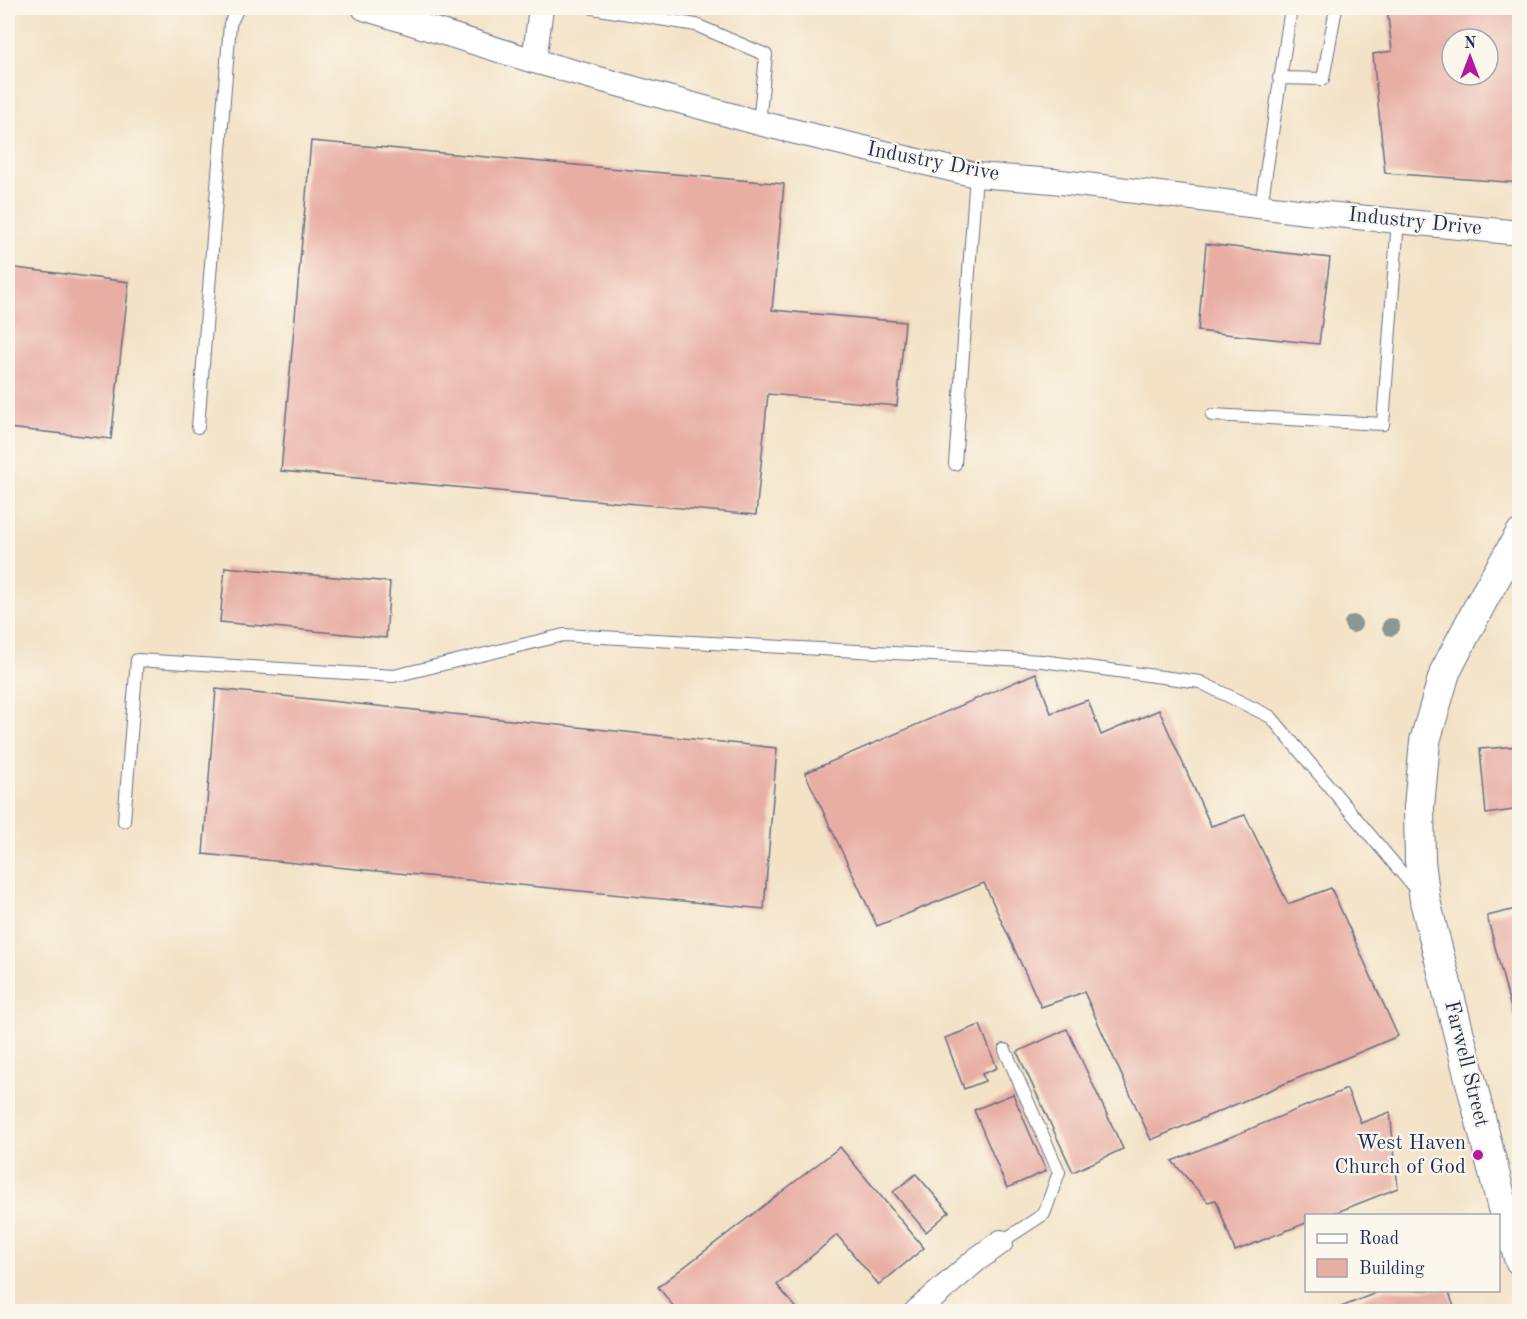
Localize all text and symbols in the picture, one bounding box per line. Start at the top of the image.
north arrow [1440,27,1500,87]
text: N [1464,36,1477,52]
street label: Industry Drive [865,139,1001,185]
street label: Industry Drive [1347,205,1483,239]
street label: Farwell Street [1440,999,1492,1129]
place label: West Haven Church of God [1334,1133,1466,1178]
marker: West Haven Church of God [1471,1148,1485,1162]
legend [1305,1214,1500,1292]
text: Road [1359,1230,1399,1248]
text: Building [1359,1260,1425,1278]

